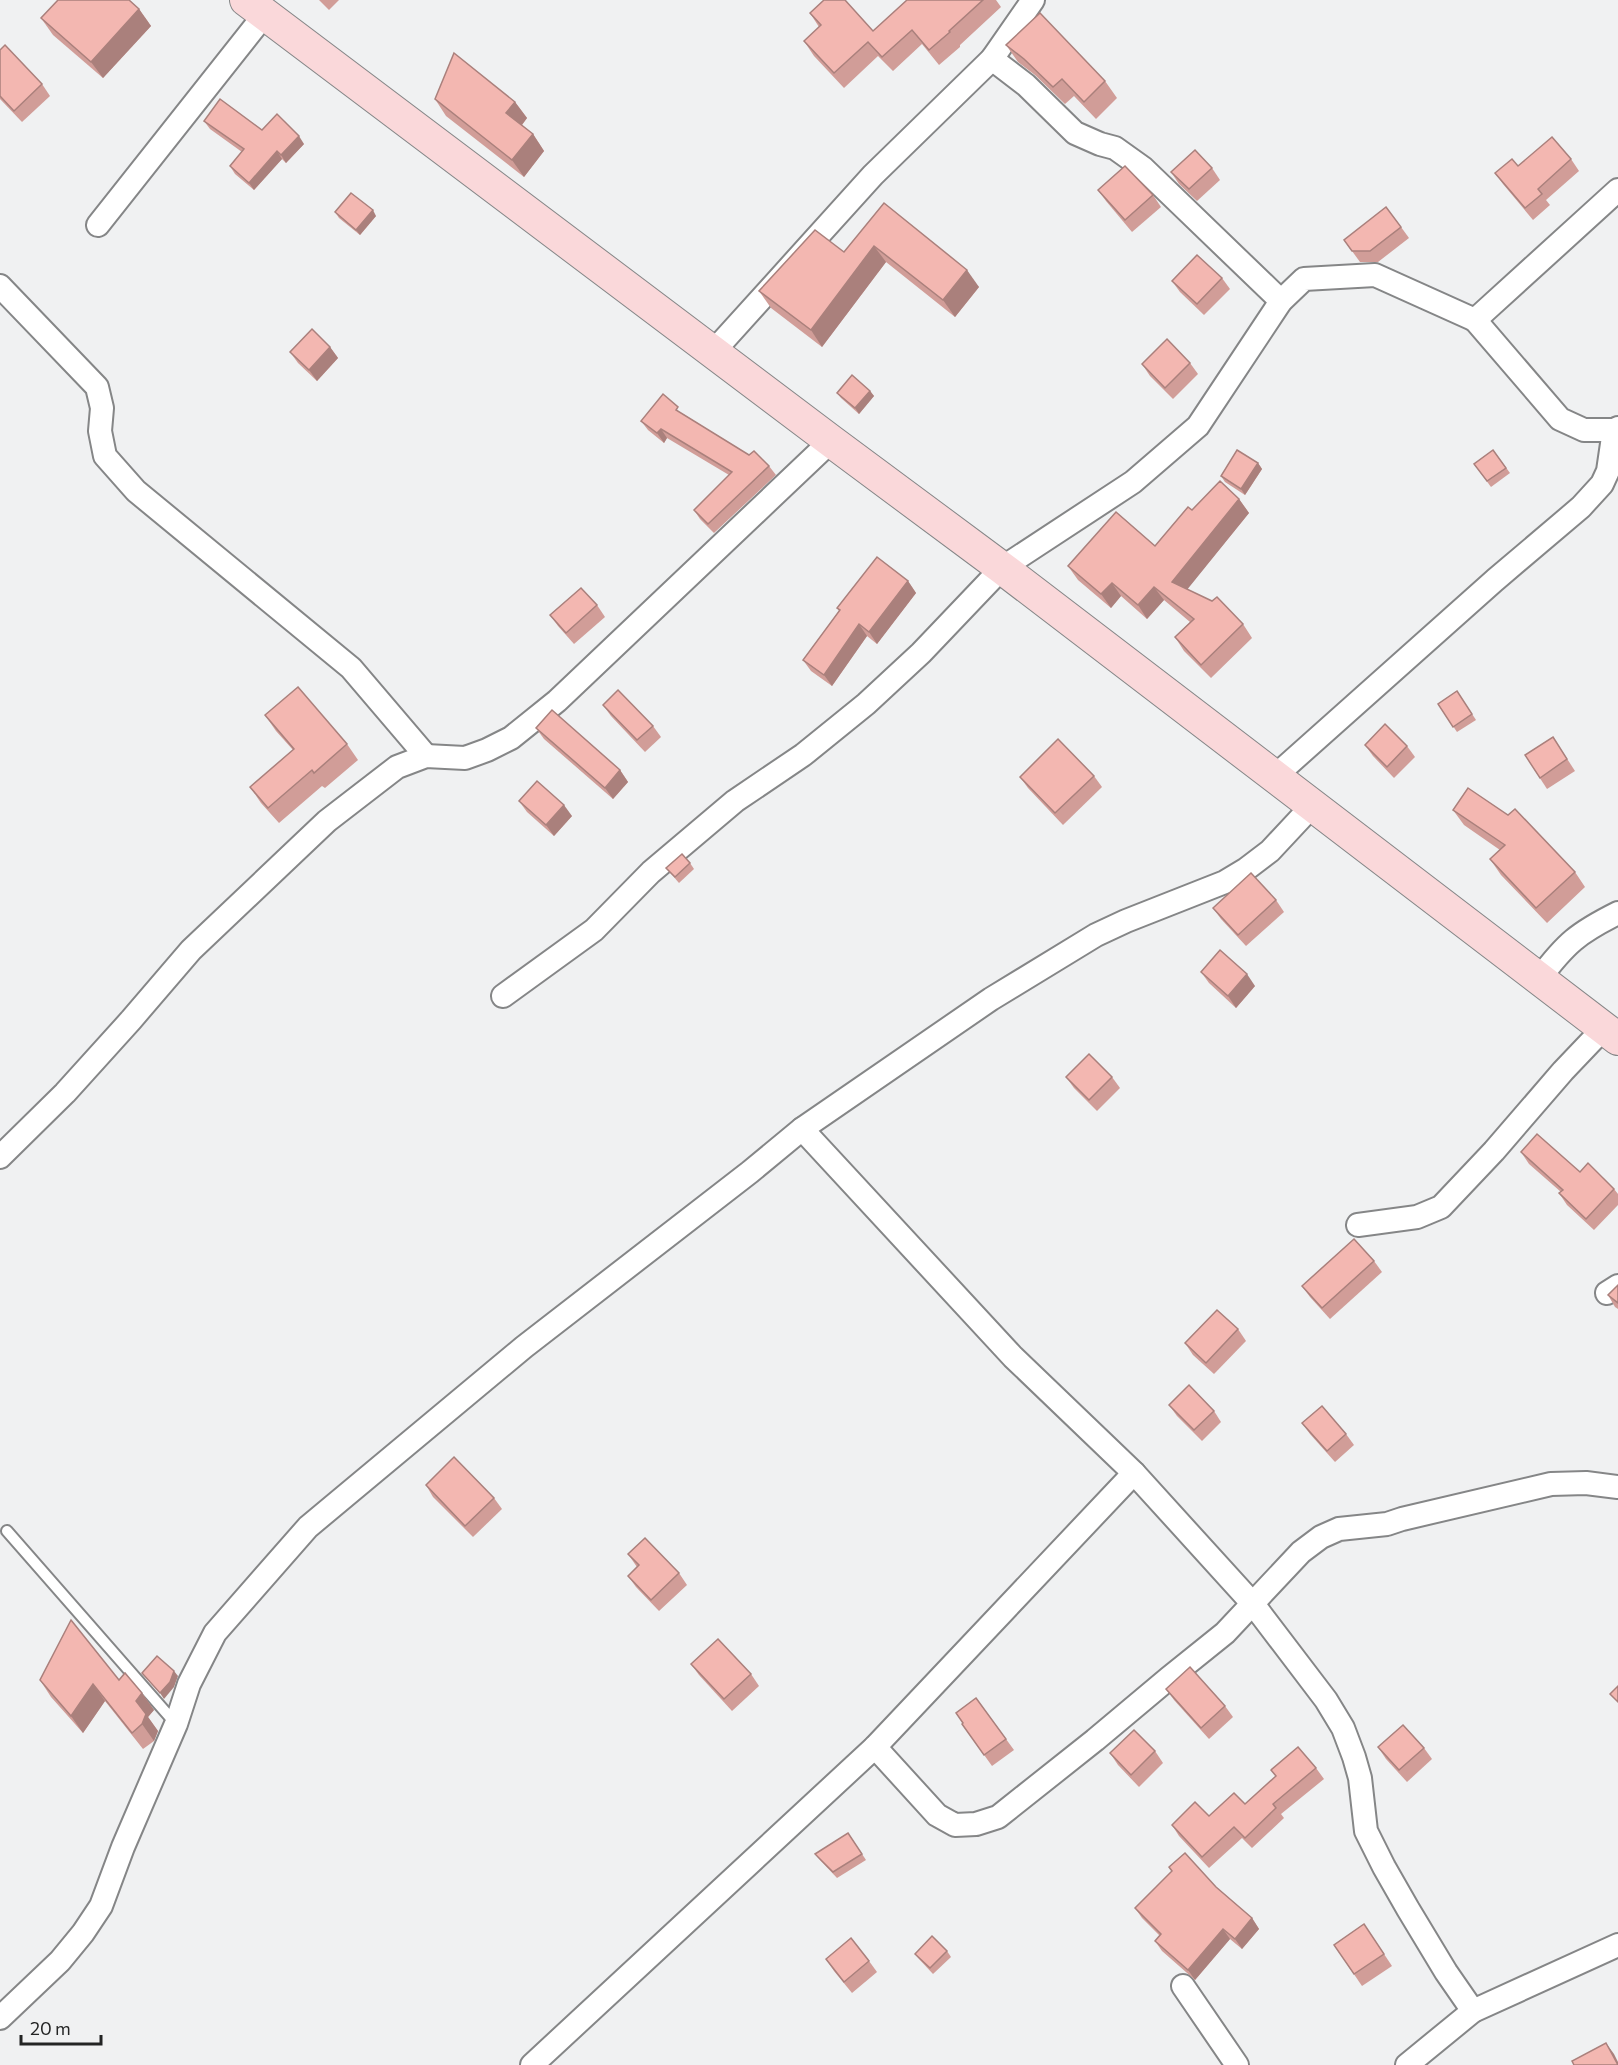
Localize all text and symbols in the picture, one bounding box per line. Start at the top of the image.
scale bar [21,2008,100,2046]
text: 20 m [30,2017,71,2039]

